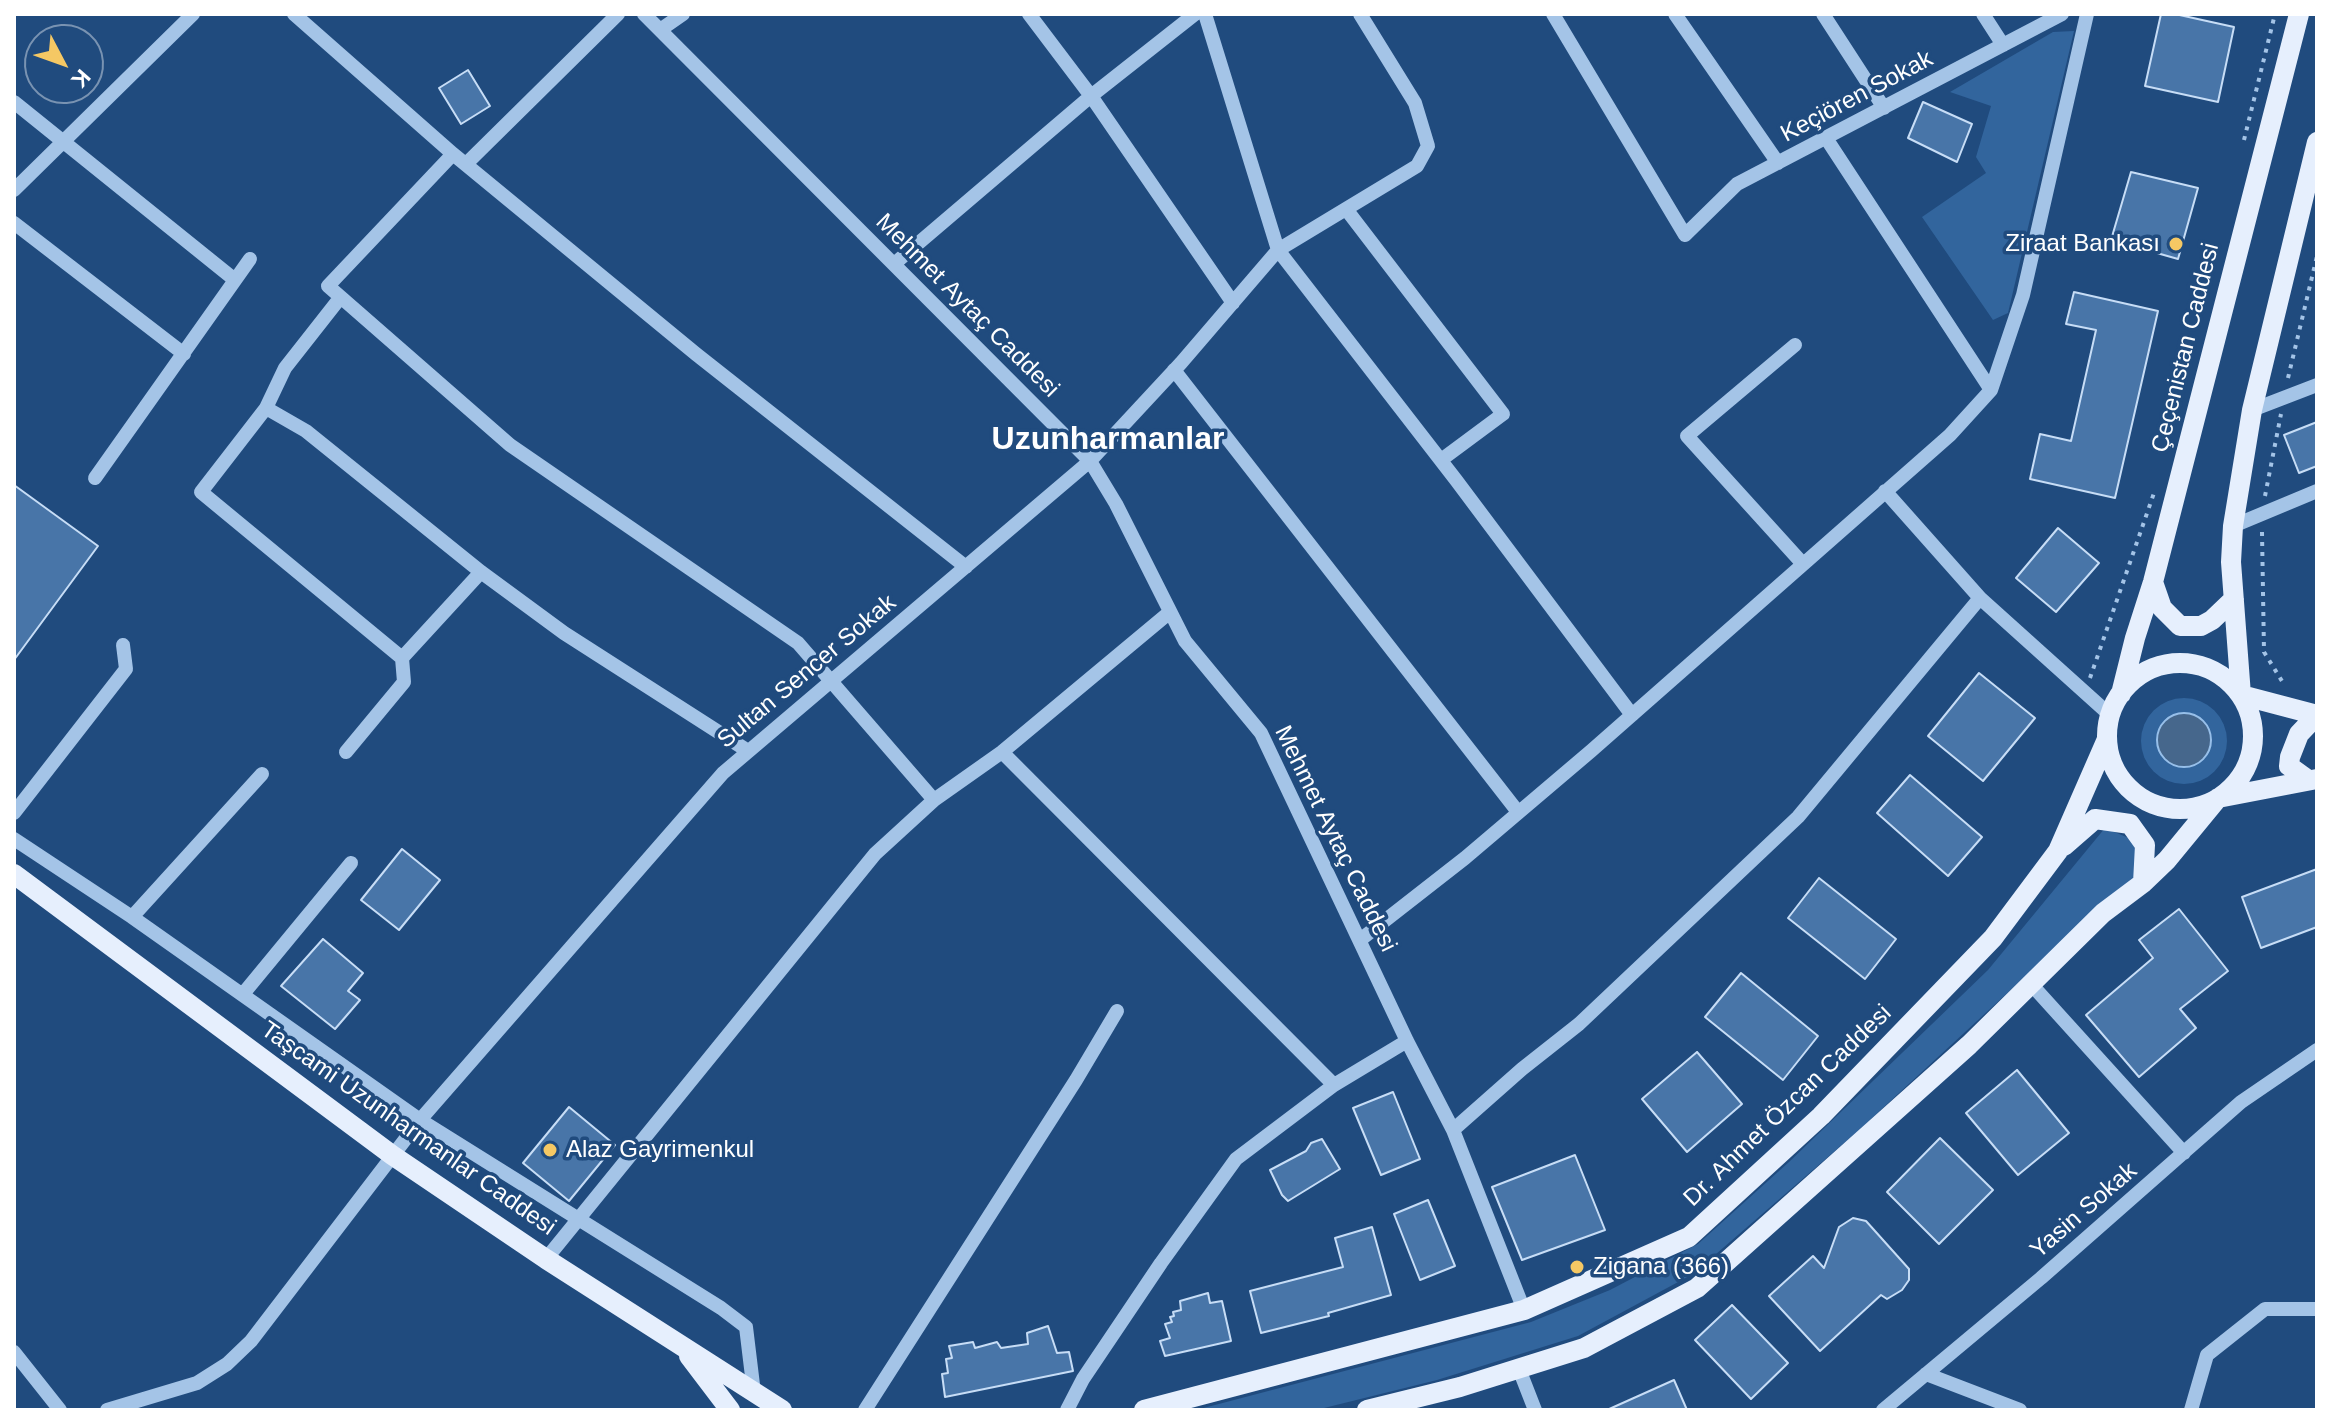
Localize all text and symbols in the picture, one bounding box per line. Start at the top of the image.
north arrow [24,24,104,104]
street label: Keçiören Sokak [1776,45,1938,149]
text: K [66,65,96,93]
street label: Mehmet Aytaç Caddesi [869,208,1065,404]
place label: Ziraat Bankası [2005,230,2160,258]
marker: Ziraat Bankası [2167,235,2185,253]
street label: Çeçenistan Caddesi [2146,240,2226,456]
district label: Uzunharmanlar [992,421,1224,459]
street label: Sultan Sencer Sokak [712,589,902,755]
street label: Mehmet Aytaç Caddesi [1268,721,1402,957]
street label: Dr. Ahmet Özcan Caddesi [1678,999,1898,1213]
street label: Taşcami Uzunharmanlar Caddesi [255,1016,561,1242]
place label: Alaz Gayrimenkul [566,1136,754,1164]
marker: Alaz Gayrimenkul [541,1141,559,1159]
street label: Yasin Sokak [2025,1157,2143,1265]
place label: Zigana (366) [1593,1253,1729,1281]
marker: Zigana (366) [1568,1258,1586,1276]

